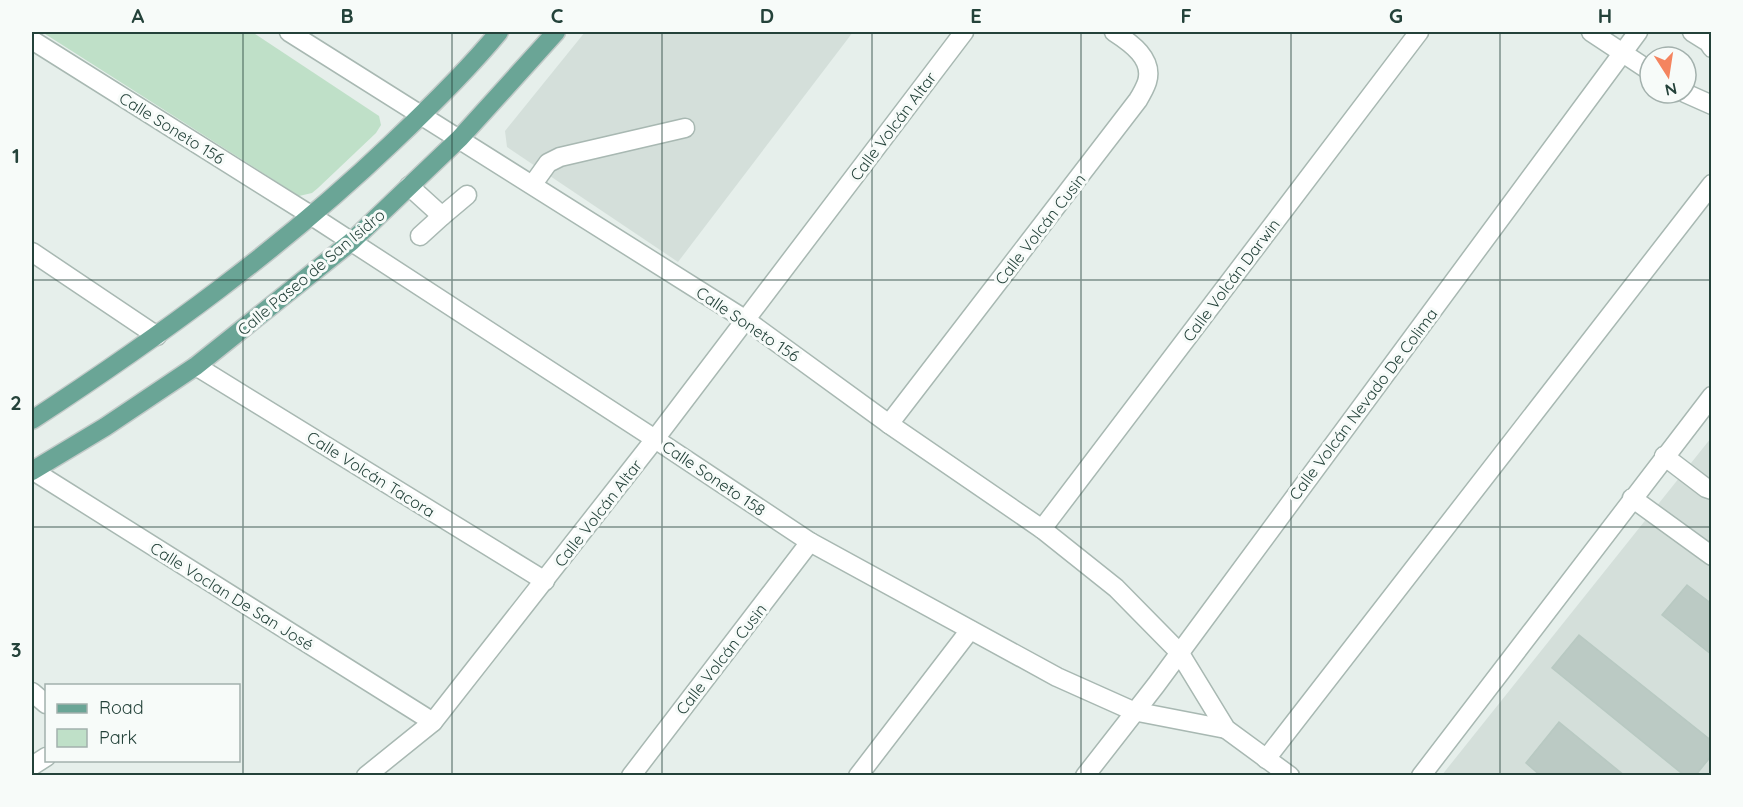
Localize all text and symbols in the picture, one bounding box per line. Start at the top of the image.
text: A [132,3,145,28]
text: B [340,3,354,28]
text: C [551,3,564,28]
text: D [760,3,774,28]
text: E [970,3,982,28]
text: F [1180,3,1192,28]
text: G [1389,3,1403,28]
text: H [1598,3,1612,28]
north arrow [1638,45,1698,105]
street label: Calle Volcán Altar [846,68,940,184]
text: N [1663,79,1679,101]
street label: Calle Soneto 156 [116,88,229,169]
text: 1 [12,143,20,168]
street label: Calle Volcán Cusin [990,169,1090,289]
street label: Calle Paseo de San Isidro [233,205,389,339]
street label: Calle Volcán Darwin [1178,215,1284,345]
street label: Calle Soneto 156 [693,282,804,366]
street label: Calle Volcán Nevado De Colima [1284,304,1442,504]
text: 2 [10,390,22,415]
street label: Calle Volcán Tacora [303,427,439,521]
street label: Calle Soneto 158 [659,436,769,520]
street label: Calle Volcán Altar [550,455,646,571]
street label: Calle Voclan De San José [147,538,317,654]
street label: Calle Volcán Cusin [671,599,771,719]
text: 3 [11,637,21,662]
legend [45,684,240,762]
text: Road [99,696,144,719]
text: Park [99,726,137,749]

